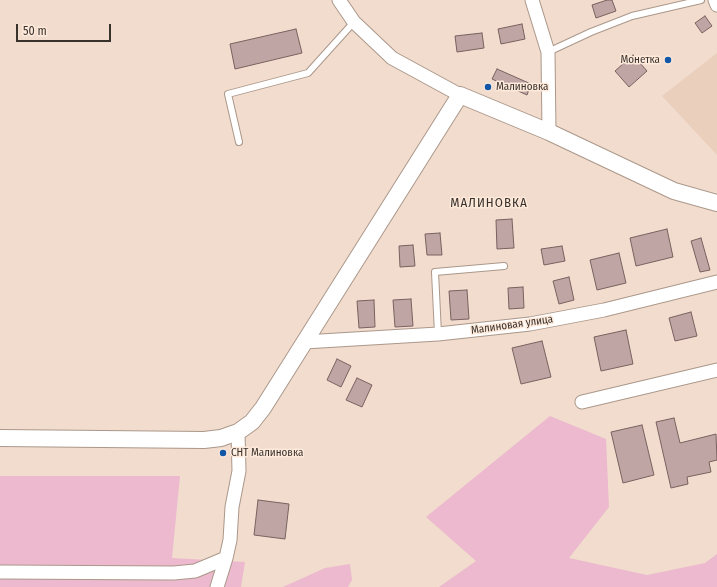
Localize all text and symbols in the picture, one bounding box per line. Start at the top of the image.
scale bar [18,16,113,42]
text: 50 m [23,24,47,38]
place label: Монетка [620,53,660,67]
marker: Монетка [663,55,673,65]
place label: Малиновка [496,80,548,94]
marker: Малиновка [483,82,493,92]
district label: МАЛИНОВКА [450,195,528,211]
street label: Малиновая улица [470,313,554,337]
place label: СНТ Малиновка [231,446,303,460]
marker: СНТ Малиновка [218,448,228,458]

